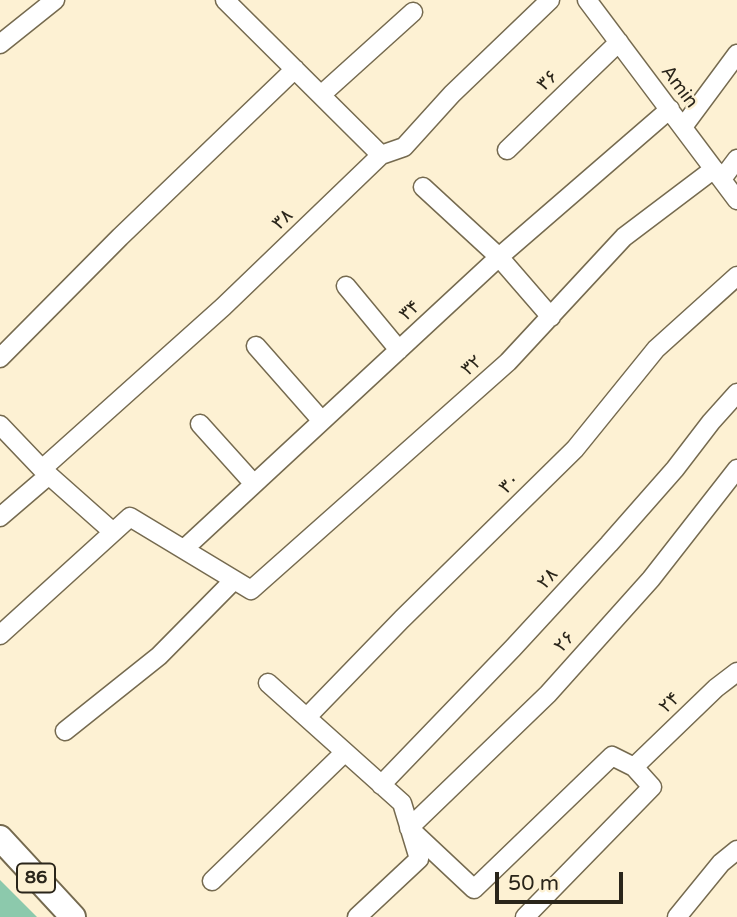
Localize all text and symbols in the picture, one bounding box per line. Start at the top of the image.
street label: Amin [656,61,702,113]
street label: ۳۶ [532,65,564,97]
street label: ۳۸ [267,204,299,236]
street label: ۳۴ [394,295,426,327]
street label: ۳۲ [456,350,488,382]
street label: ۳۰ [494,468,526,500]
street label: ۲۸ [532,563,564,595]
street label: ۲۶ [549,626,581,658]
street label: ۲۴ [654,687,686,719]
scale bar [499,858,627,902]
road number: 86 [17,864,55,892]
text: 50 m [508,871,559,896]

